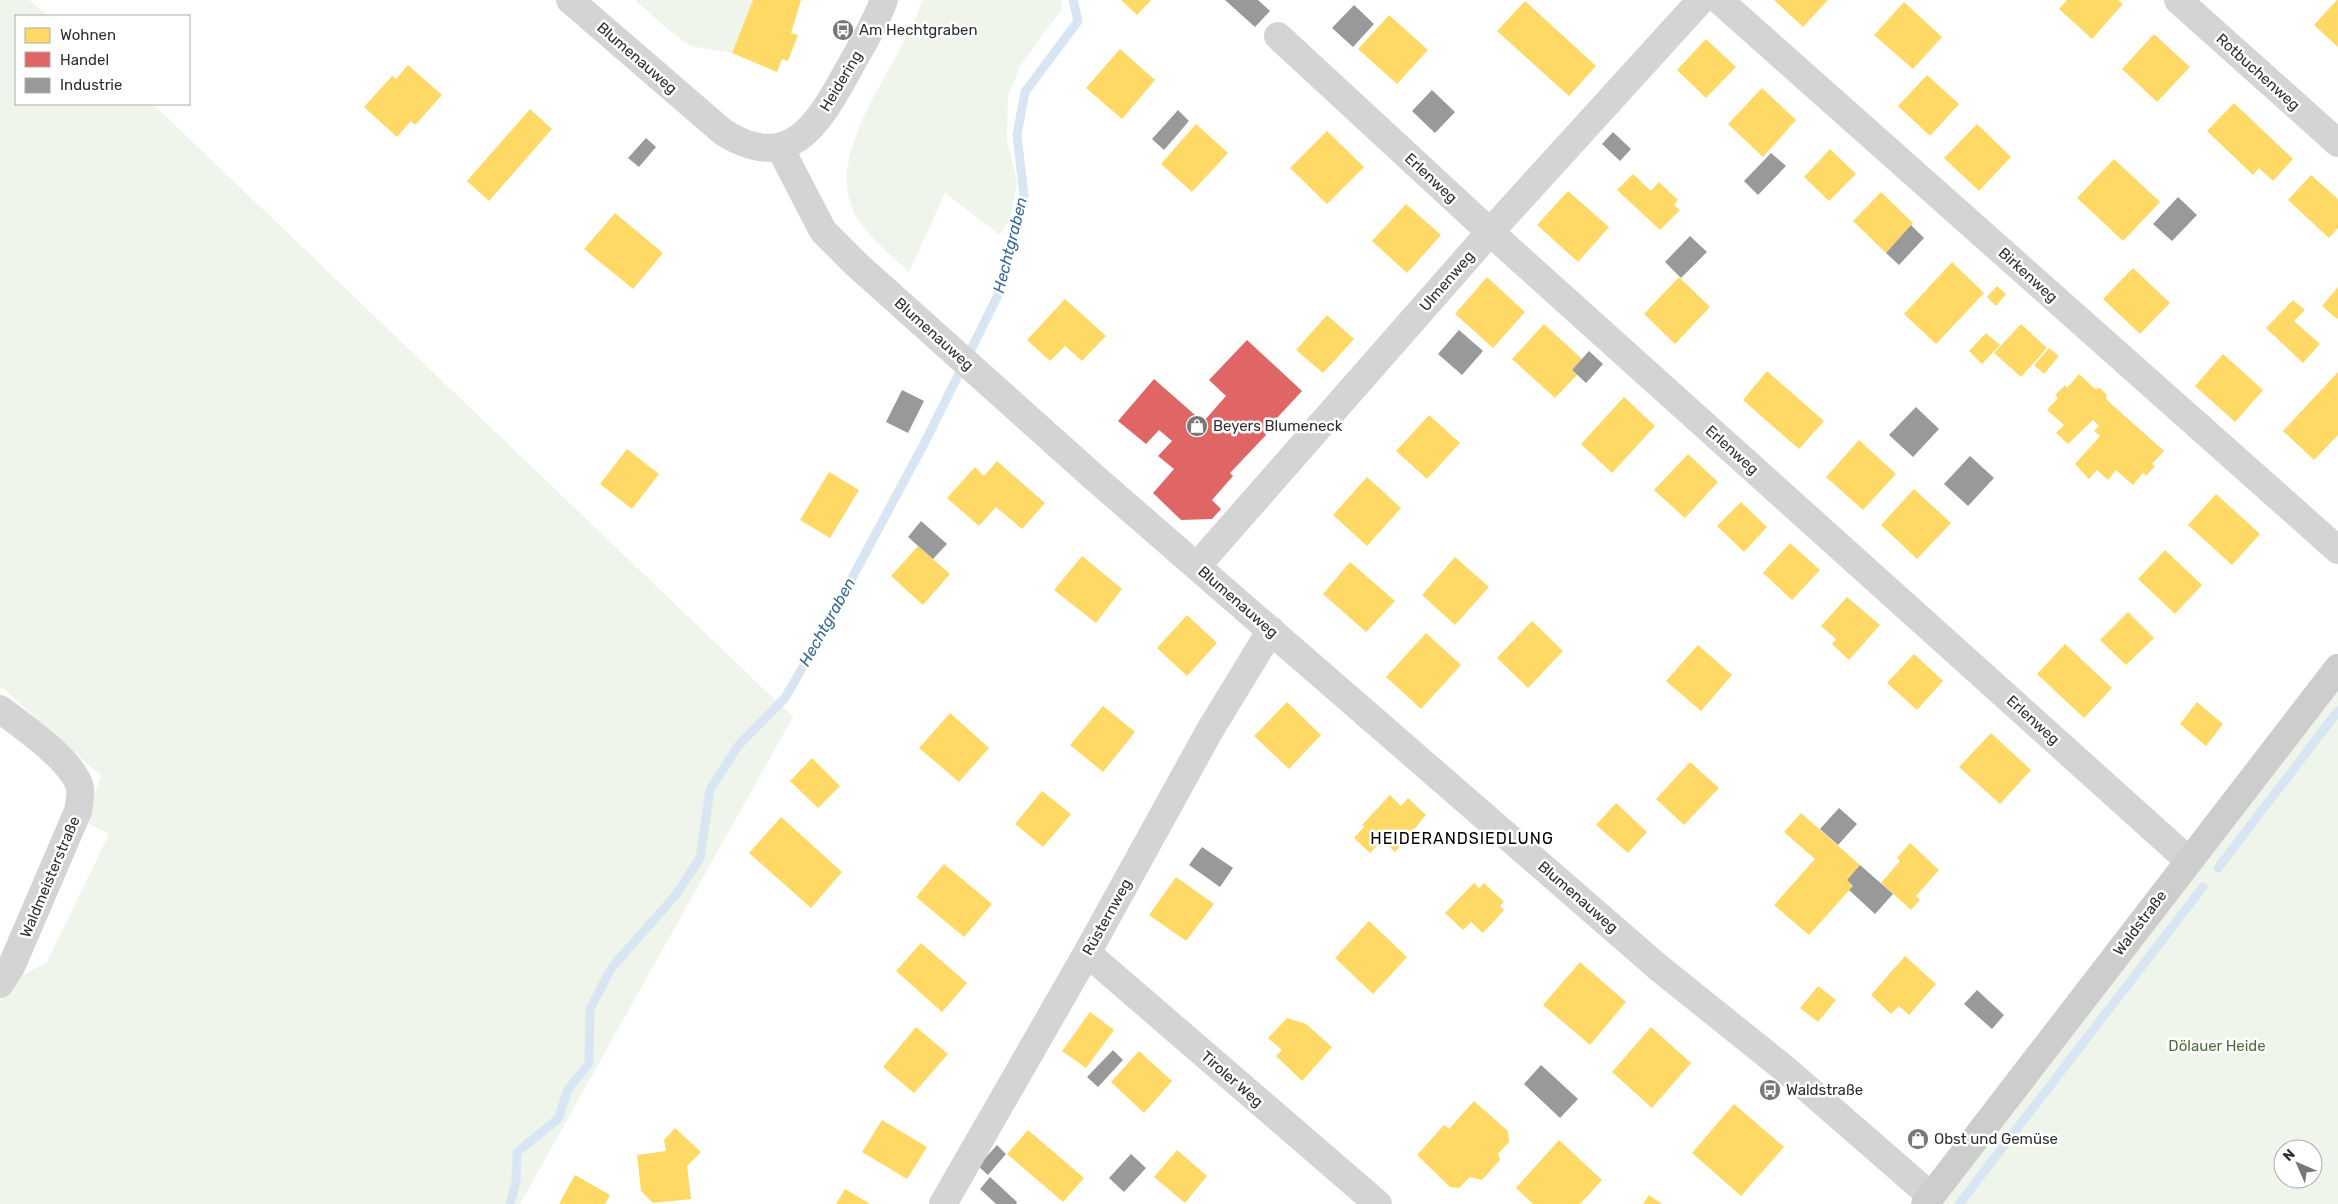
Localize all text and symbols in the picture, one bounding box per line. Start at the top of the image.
legend [15,15,190,105]
street label: Blumenauweg [593,18,681,98]
bus stop icon: Am Hechtgraben [831,18,855,42]
place label: Am Hechtgraben [859,21,978,39]
text: Wohnen [60,26,116,44]
street label: Rotbuchenweg [2213,30,2303,114]
street label: Heidering [816,47,866,115]
text: Handel [60,51,109,69]
text: Industrie [60,76,122,94]
street label: Erlenweg [1401,149,1461,207]
water label: Hechtgraben [989,195,1031,295]
street label: Birkenweg [1995,244,2061,306]
street label: Ulmenweg [1416,247,1478,315]
street label: Blumenauweg [891,294,977,374]
shop icon: Beyers Blumeneck [1185,414,1209,438]
place label: Beyers Blumeneck [1213,417,1343,435]
street label: Erlenweg [1702,422,1762,478]
street label: Blumenauweg [1194,562,1282,642]
water label: Hechtgraben [795,575,859,669]
street label: Erlenweg [2003,692,2063,748]
street label: Waldmeisterstraße [16,814,84,940]
district label: HEIDERANDSIEDLUNG [1370,829,1554,848]
street label: Blumenauweg [1534,857,1622,937]
street label: Rüsternweg [1079,876,1135,958]
street label: Waldstraße [2110,887,2170,959]
park label: Dölauer Heide [2168,1037,2266,1055]
street label: Tiroler Weg [1197,1047,1267,1111]
bus stop icon: Waldstraße [1758,1078,1782,1102]
place label: Waldstraße [1786,1081,1863,1099]
shop icon: Obst und Gemüse [1906,1127,1930,1151]
place label: Obst und Gemüse [1934,1130,2058,1148]
north arrow [2273,1139,2323,1189]
text: N [2280,1146,2299,1165]

